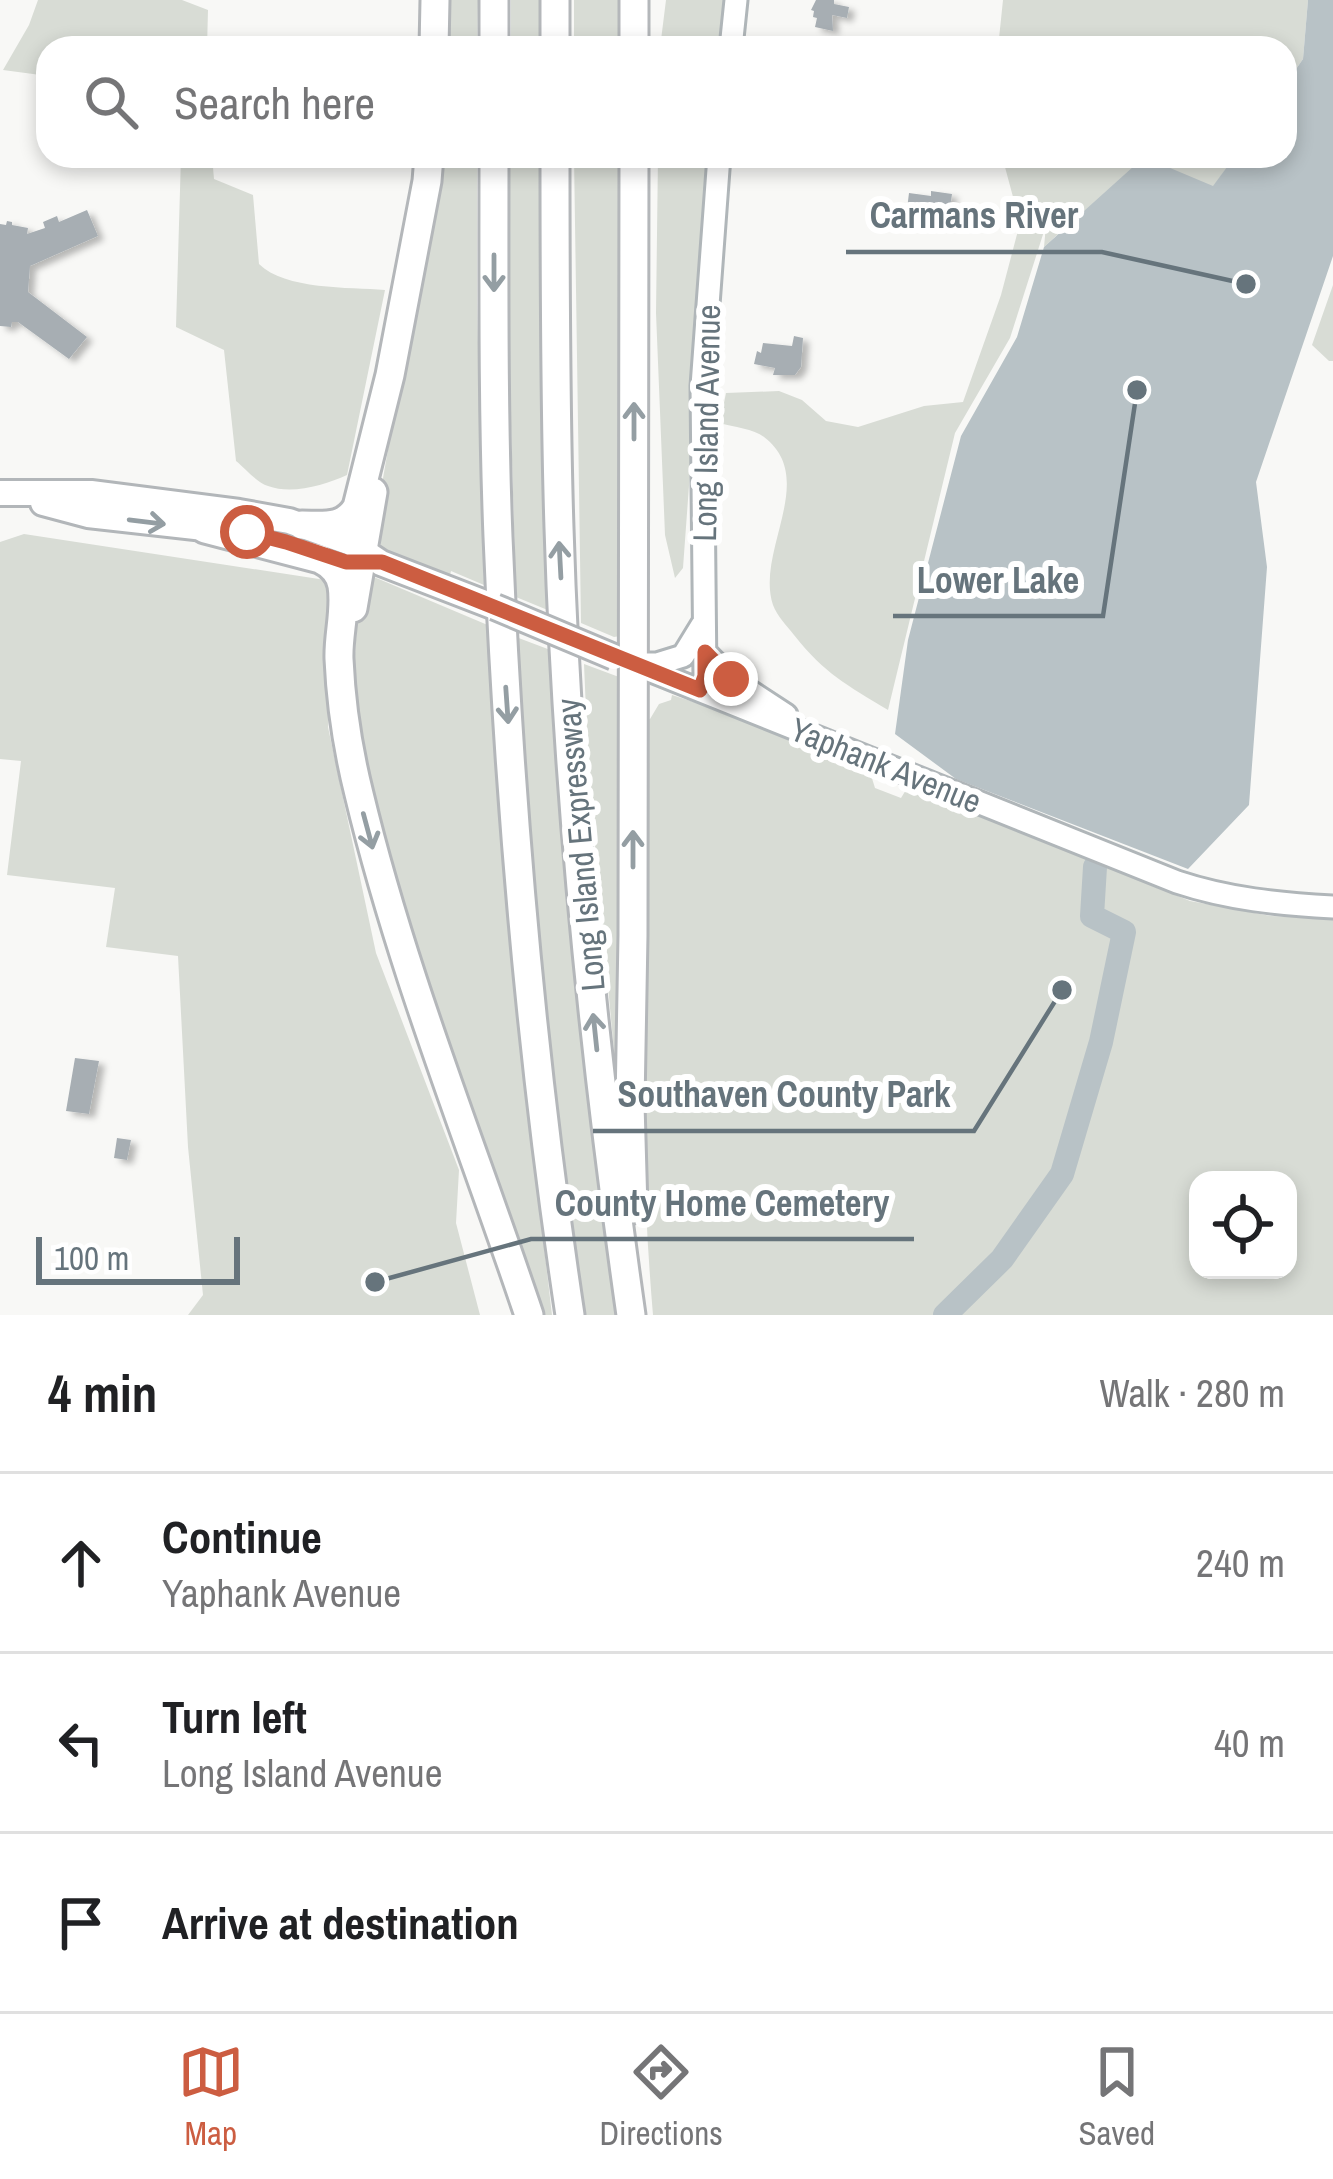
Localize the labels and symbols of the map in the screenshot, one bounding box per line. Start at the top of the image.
callout: Carmans River [846,180,1102,252]
text: Carmans River [870,191,1079,239]
one-way arrow [483,253,505,292]
street label: Long Island Avenue [682,304,730,542]
one-way arrow [623,402,645,441]
route start [220,505,274,559]
one-way arrow [126,511,165,533]
one-way arrow [548,541,571,580]
callout: Lower Lake [893,544,1103,616]
text: Lower Lake [917,556,1079,604]
route end [704,652,758,706]
one-way arrow [495,685,518,724]
street label: Long Island Expressway [545,697,615,993]
street label: Yaphank Avenue [784,707,988,823]
one-way arrow [359,811,381,849]
one-way arrow [622,830,645,869]
one-way arrow [584,1013,606,1052]
callout: Southaven County Park [593,1059,974,1131]
text: Southaven County Park [617,1070,951,1118]
callout: County Home Cemetery [531,1167,914,1239]
text: County Home Cemetery [555,1179,890,1227]
scale bar [36,1231,240,1284]

